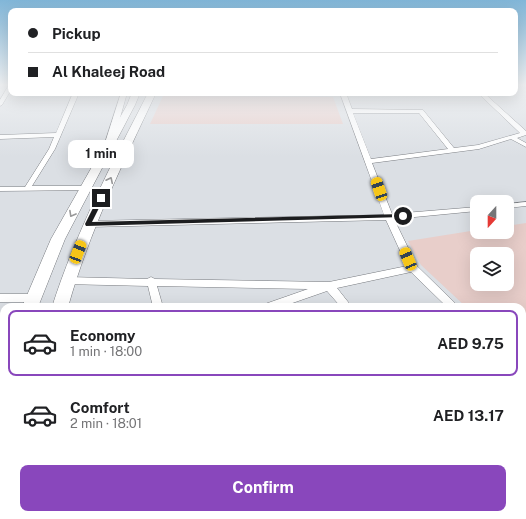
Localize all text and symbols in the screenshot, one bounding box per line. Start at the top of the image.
text: Pickup [52,25,101,42]
text: Al Khaleej Road [52,63,165,80]
callout: 1 min [68,140,134,168]
text: 1 min [85,146,117,161]
one-way arrow [105,176,113,184]
car [369,176,389,202]
route end [92,189,110,207]
north arrow [470,195,514,239]
map controls [470,195,514,291]
route start [394,207,412,225]
one-way arrow [70,210,77,217]
car [68,239,88,265]
car [398,246,418,272]
button: layers [470,247,514,291]
icon: car [22,325,58,361]
text: Economy [70,327,135,344]
text: AED 9.75 [437,335,504,352]
text: 1 min · 18:00 [70,344,142,359]
icon: car [22,397,58,433]
text: Comfort [70,399,130,416]
text: AED 13.17 [433,407,504,424]
text: 2 min · 18:01 [70,416,142,431]
button: Confirm [20,465,506,511]

